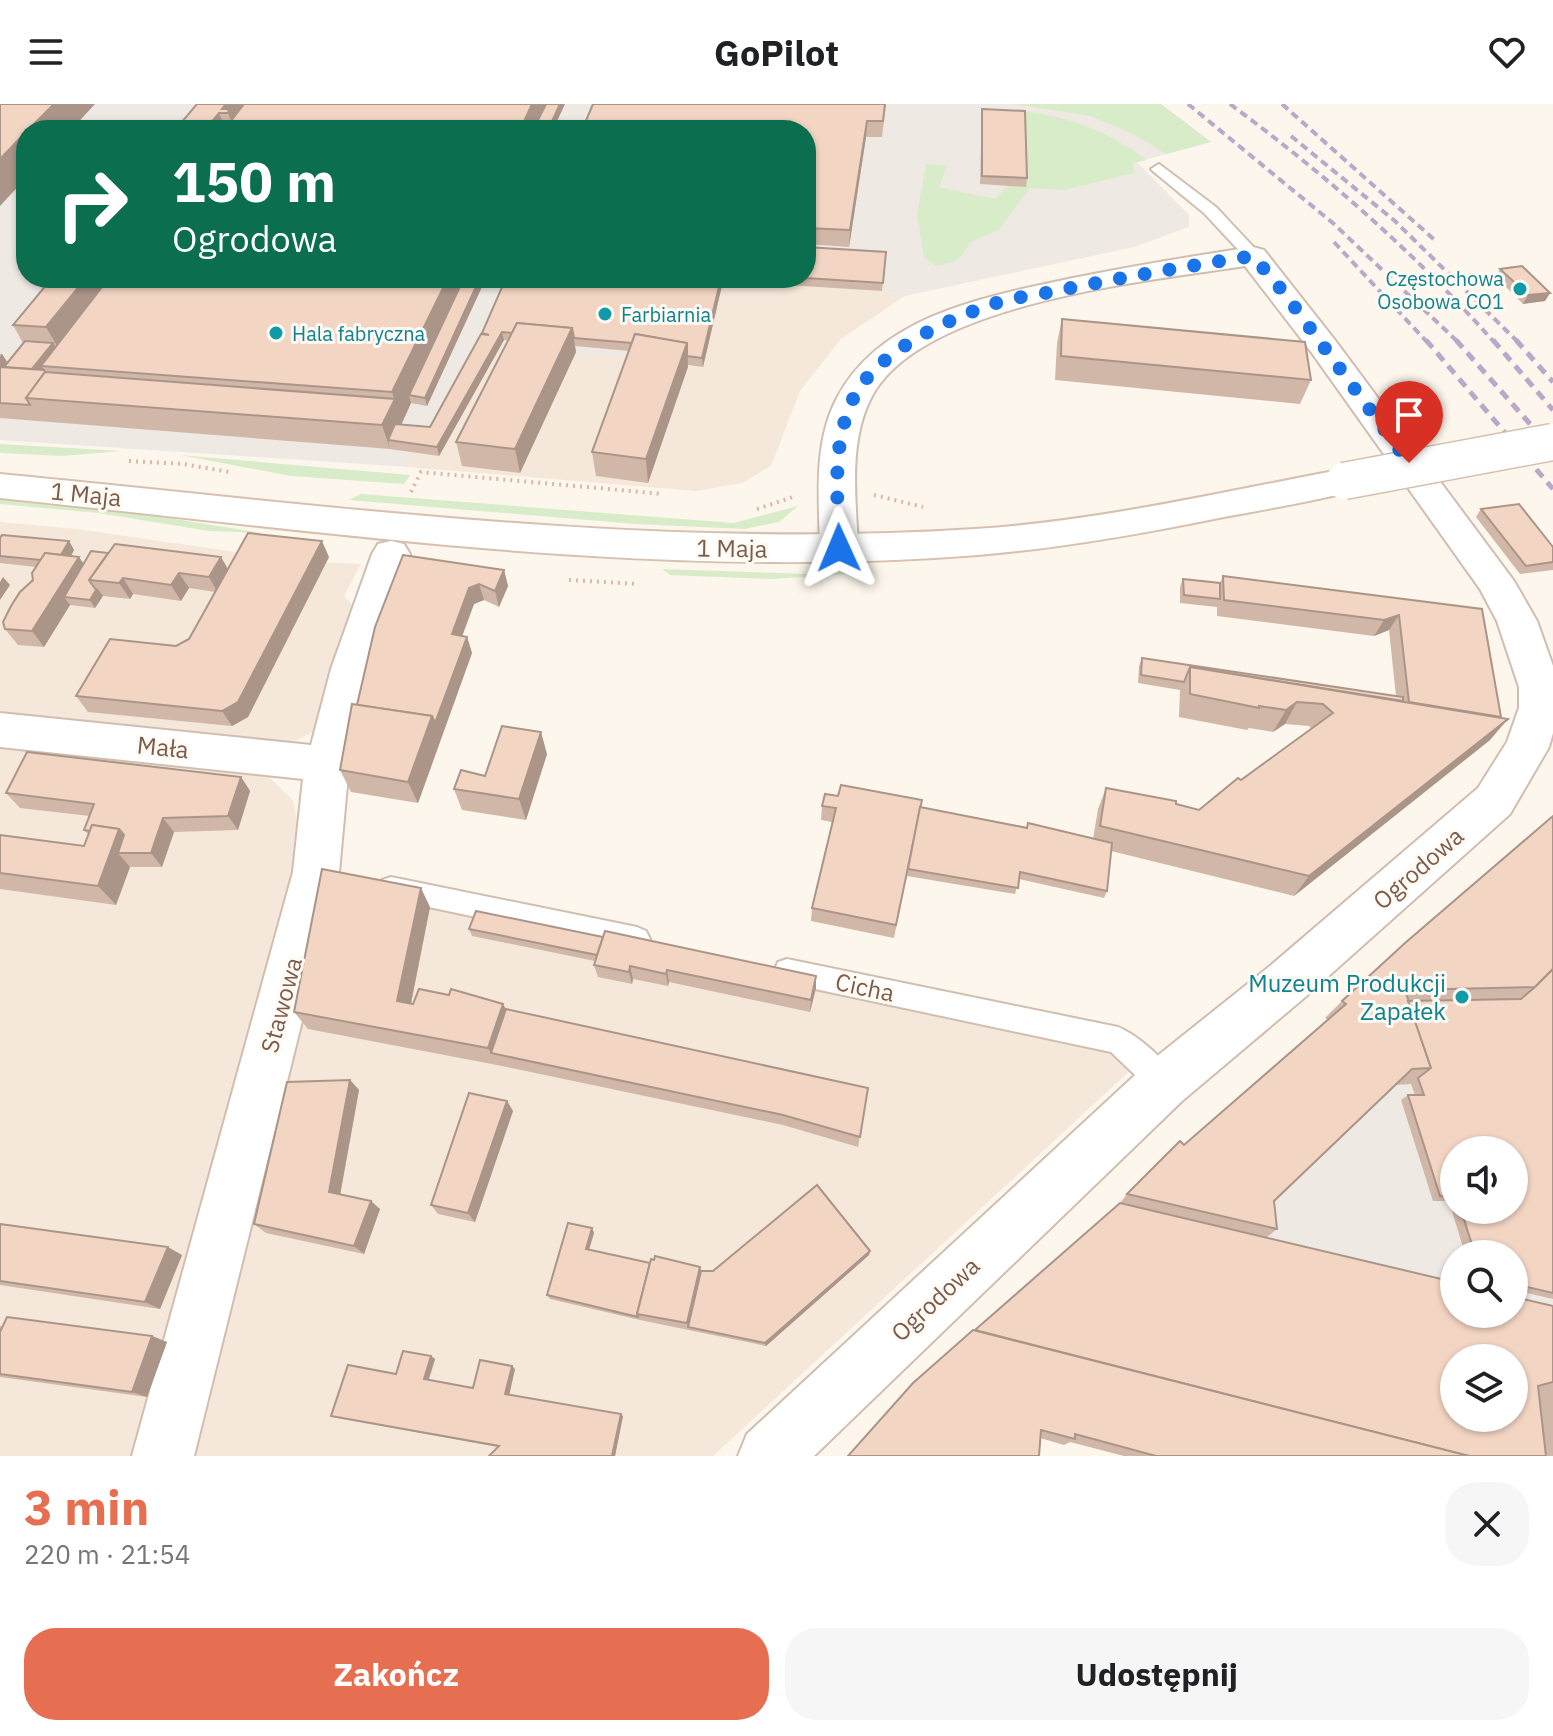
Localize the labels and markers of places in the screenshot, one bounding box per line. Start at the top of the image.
place label: Częstochowa Osobowa CO1 [1377,265,1504,315]
marker: Częstochowa Osobowa CO1 [1511,280,1529,298]
place label: Farbiarnia [621,301,711,328]
marker: Farbiarnia [596,305,614,323]
place label: Hala fabryczna [292,320,426,347]
marker: Hala fabryczna [267,324,285,342]
pin [1375,381,1443,463]
place label: Muzeum Produkcji Zapałek [1248,967,1446,1027]
marker: Muzeum Produkcji Zapałek [1453,988,1471,1006]

